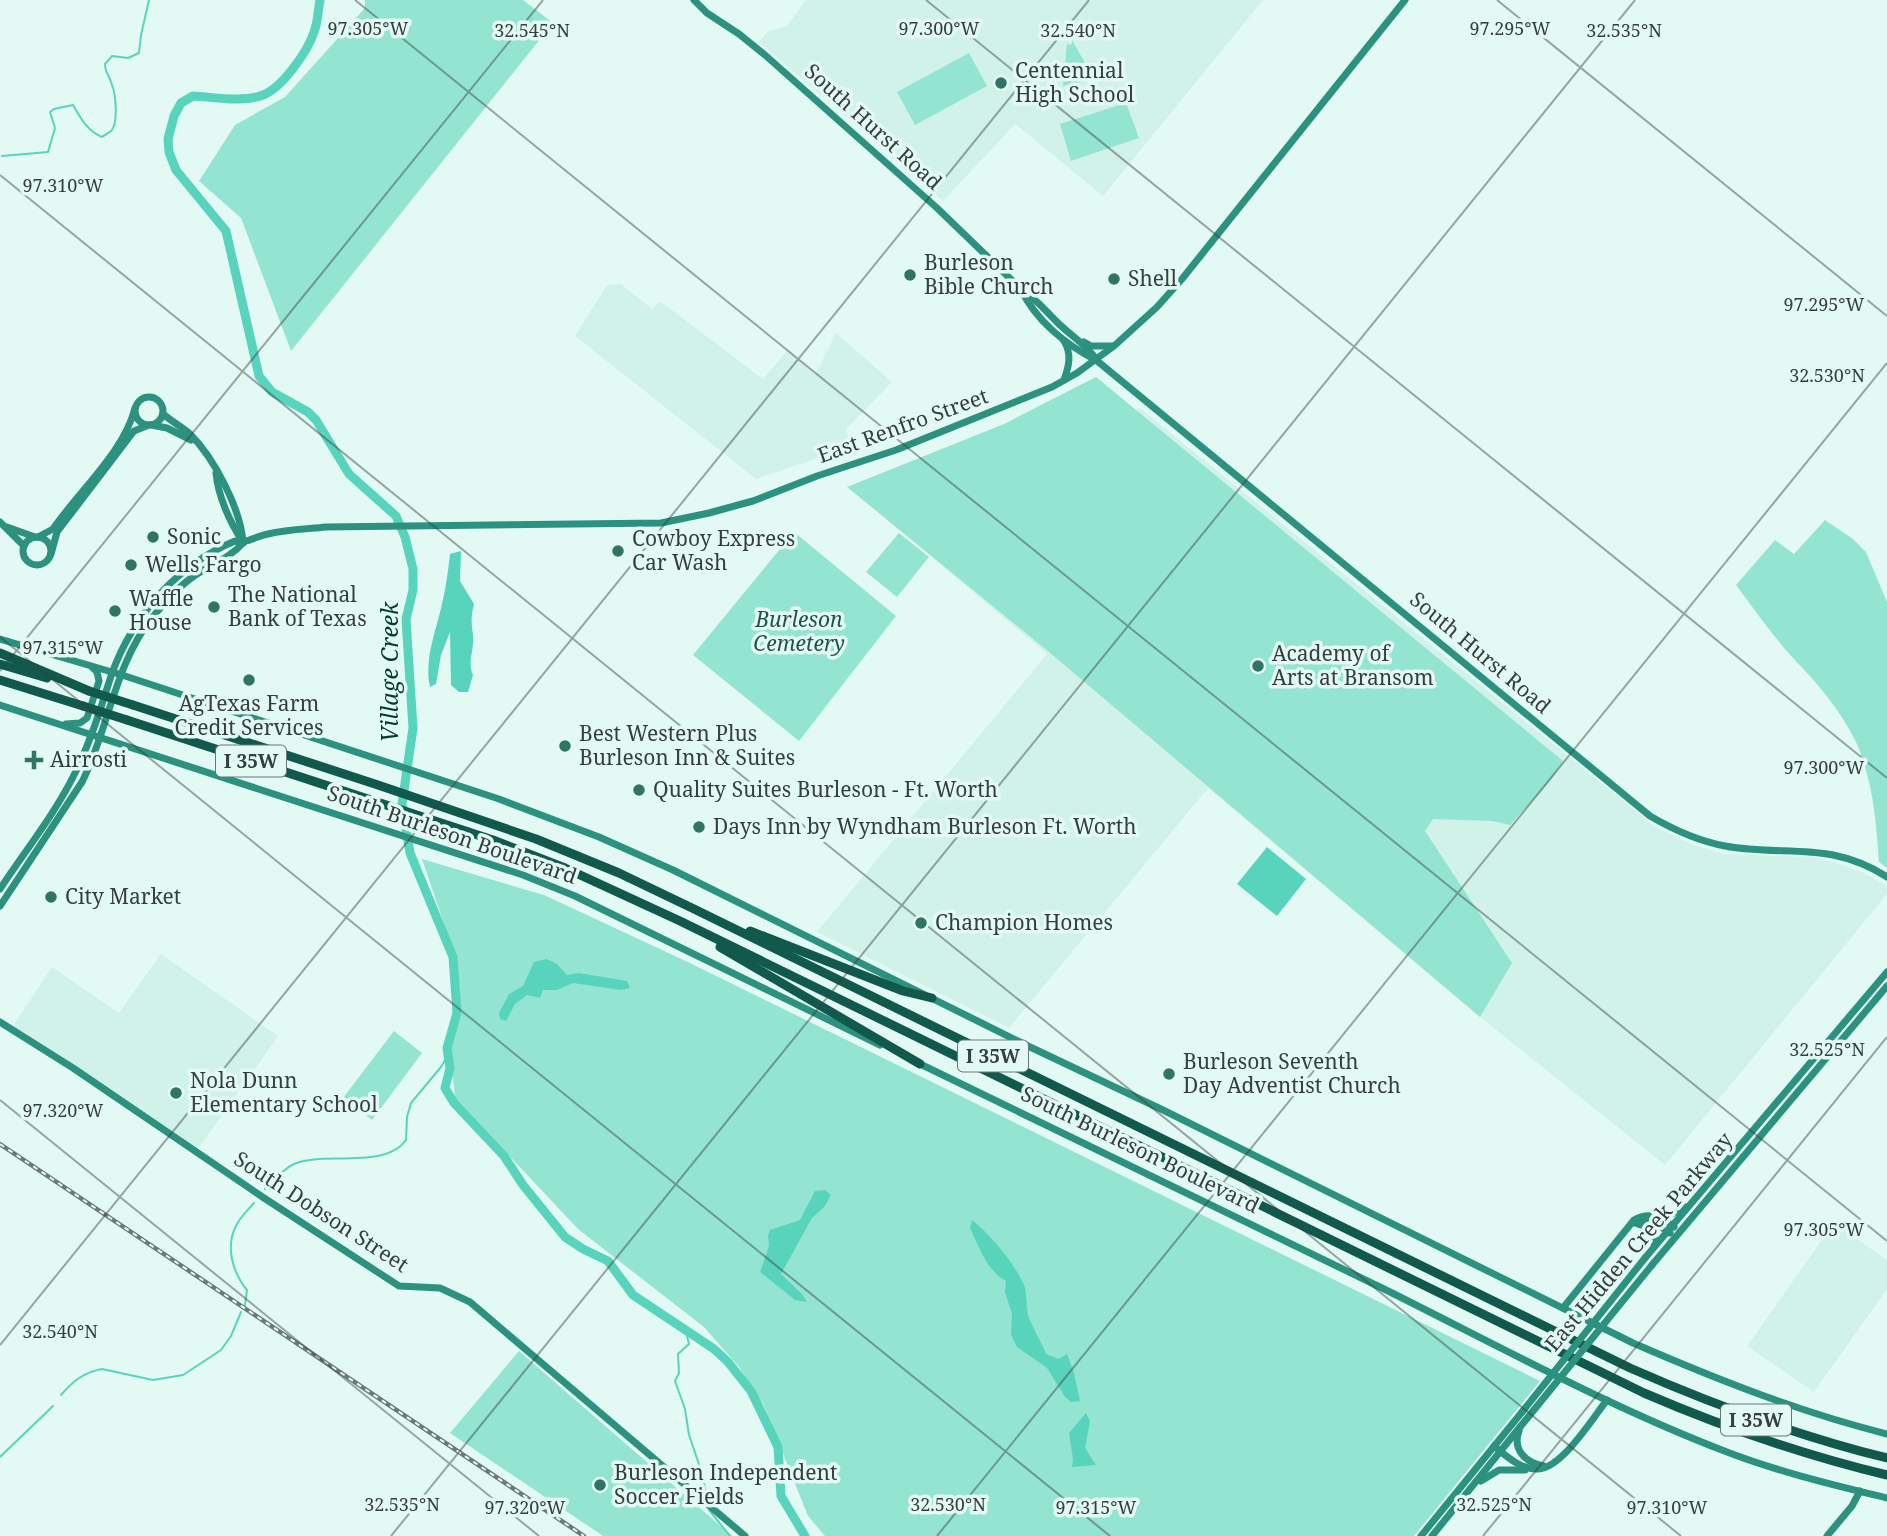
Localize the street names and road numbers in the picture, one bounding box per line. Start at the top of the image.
street label: South Hurst Road [799,57,948,196]
street label: East Renfro Street [813,381,992,469]
street label: South Hurst Road [1404,585,1557,720]
road number: I 35W [216,746,286,776]
street label: South Burleson Boulevard [324,778,581,890]
road number: I 35W [958,1040,1028,1072]
street label: South Burleson Boulevard [1017,1079,1264,1219]
street label: East Hidden Creek Parkway [1538,1126,1738,1357]
street label: South Dobson Street [229,1144,414,1278]
road number: I 35W [1721,1404,1791,1436]

